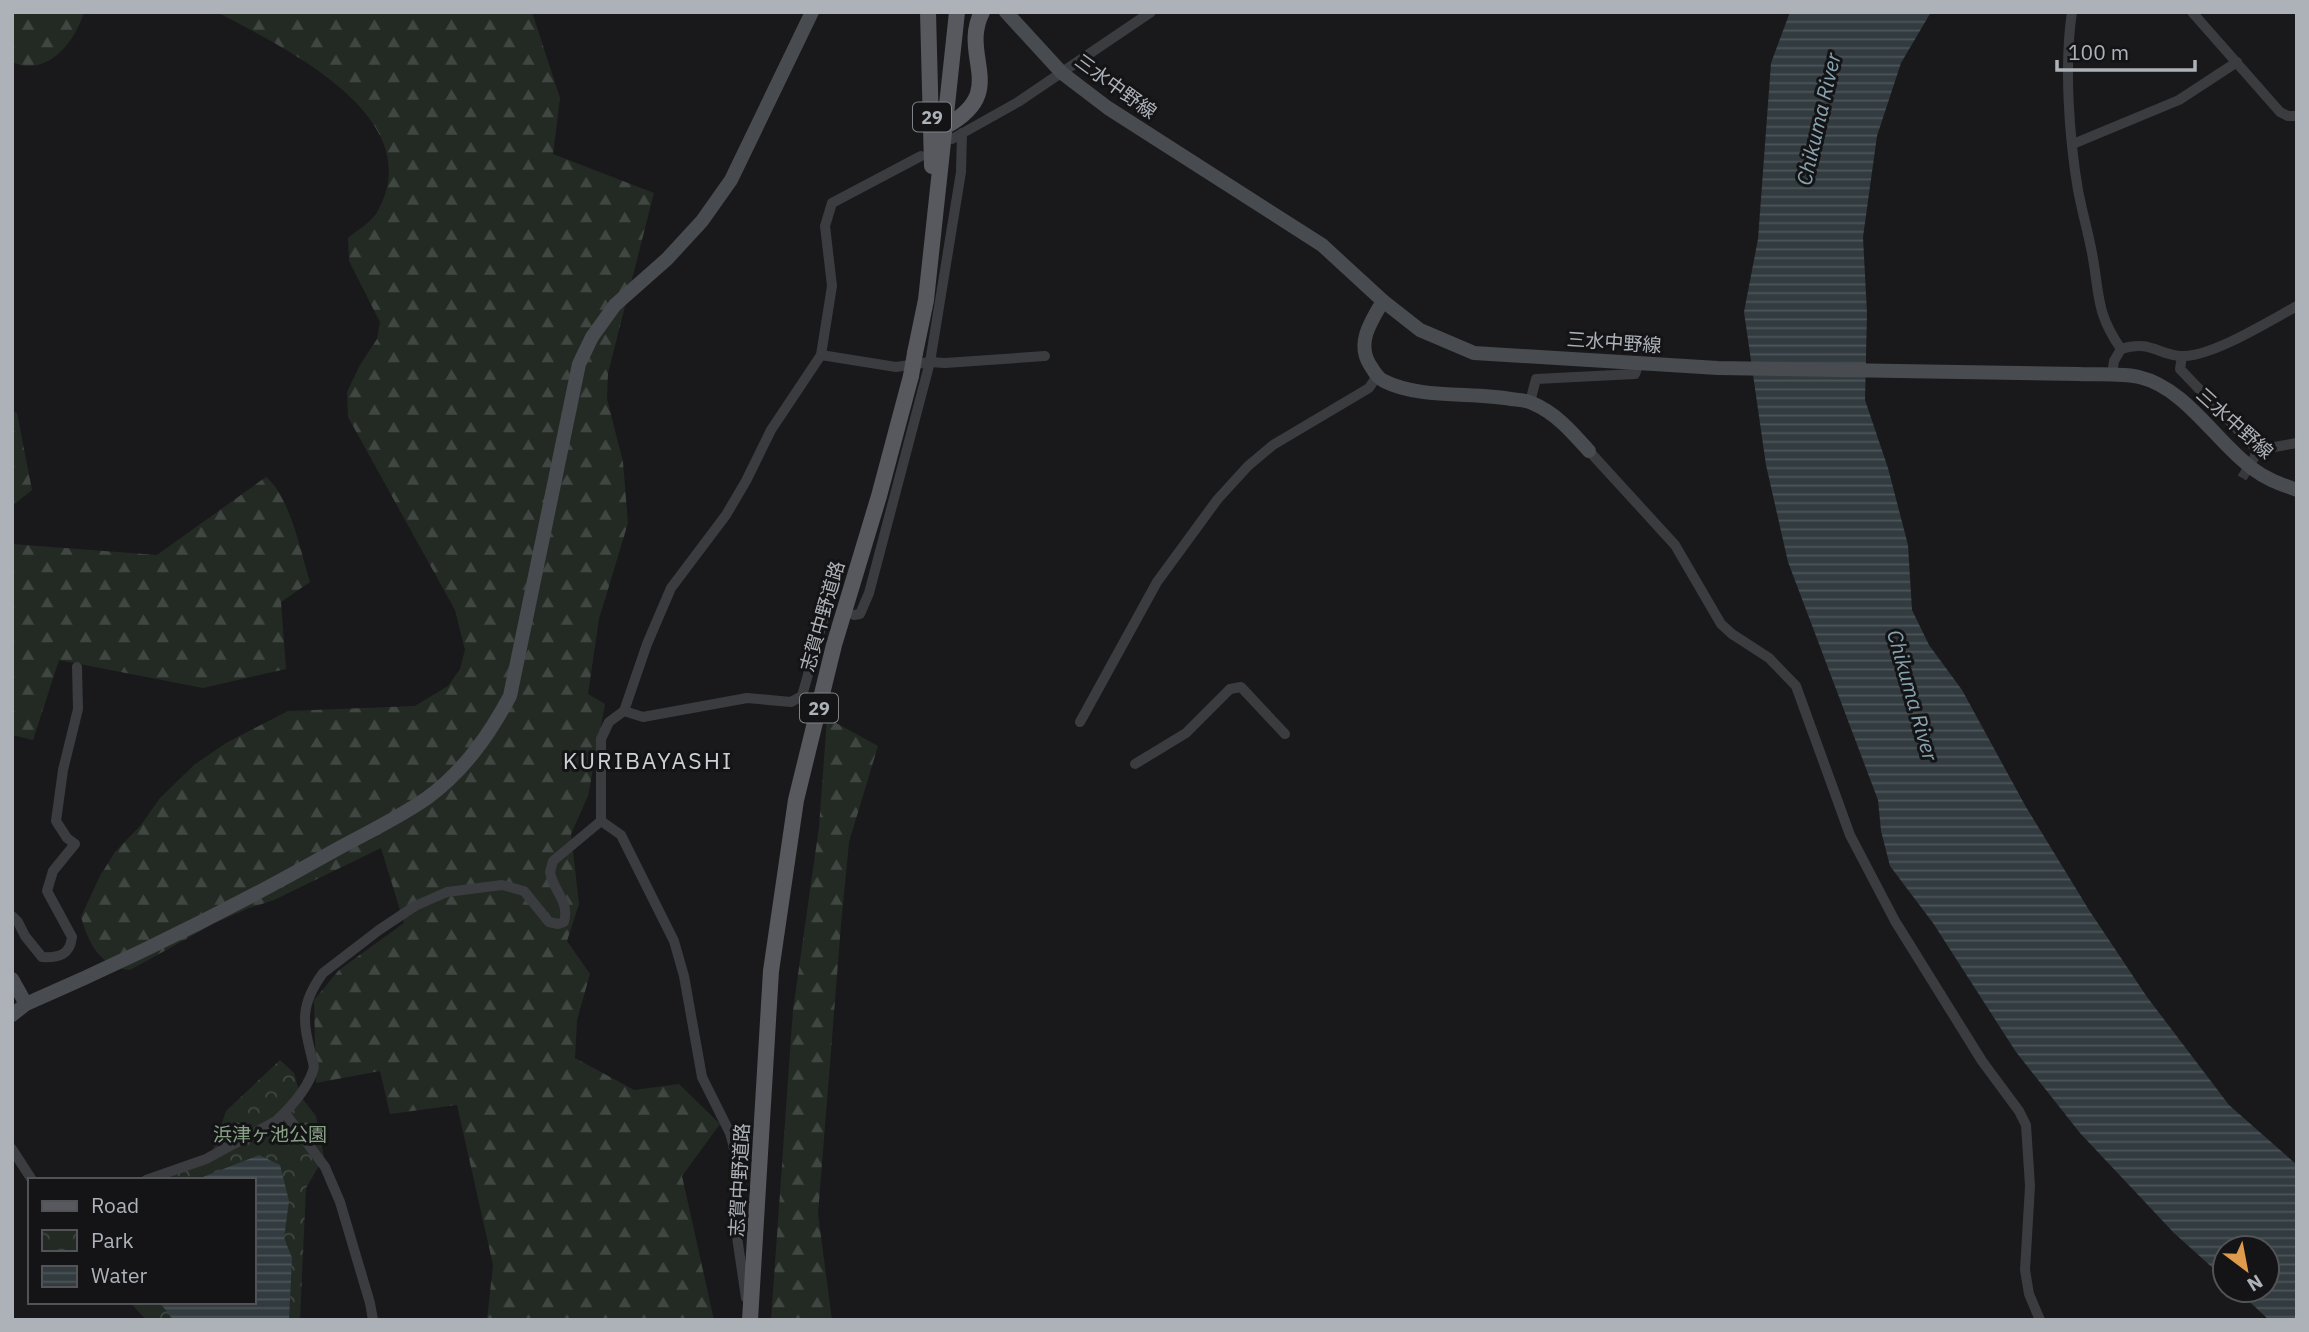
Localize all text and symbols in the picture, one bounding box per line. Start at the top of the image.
scale bar [2057,28,2195,72]
text: 100 m [2068,38,2129,66]
street label: 三水中野線 [1071,48,1161,124]
water label: Chikuma River [1789,49,1847,188]
road number: 29 [913,103,951,132]
street label: 三水中野線 [1566,327,1662,357]
street label: 三水中野線 [2192,382,2278,464]
street label: 志賀中野道路 [795,558,849,674]
water label: Chikuma River [1881,626,1945,765]
road number: 29 [800,694,838,722]
district label: KURIBAYASHI [563,745,733,775]
park label: 浜津ヶ池公園 [213,1122,327,1146]
street label: 志賀中野道路 [724,1122,754,1238]
legend [28,1178,256,1304]
text: Road [91,1191,139,1219]
text: Park [91,1226,134,1254]
north arrow [2211,1234,2281,1304]
text: Water [91,1261,148,1289]
text: N [2243,1270,2267,1297]

